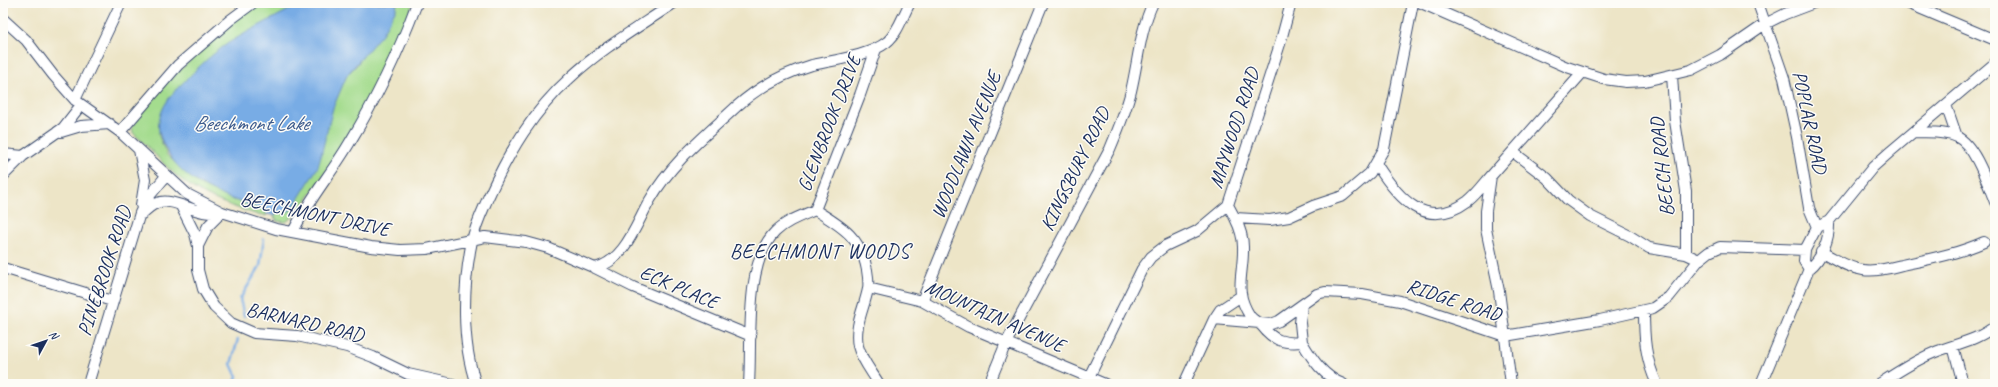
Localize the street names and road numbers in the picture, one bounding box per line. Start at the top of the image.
street label: GLENBROOK DRIVE [791,48,868,195]
street label: MAYWOOD ROAD [1203,63,1266,191]
street label: WOODLAWN AVENUE [925,66,1008,222]
street label: POPLAR ROAD [1787,69,1834,178]
street label: KINGSBURY ROAD [1034,101,1117,235]
street label: BEECH ROAD [1644,115,1680,218]
street label: BEECHMONT DRIVE [238,186,395,243]
street label: PINEBROOK ROAD [71,202,137,339]
street label: ECK PLACE [636,259,725,316]
street label: RIDGE ROAD [1404,273,1506,327]
street label: MOUNTAIN AVENUE [921,274,1071,359]
street label: BARNARD ROAD [244,296,367,348]

